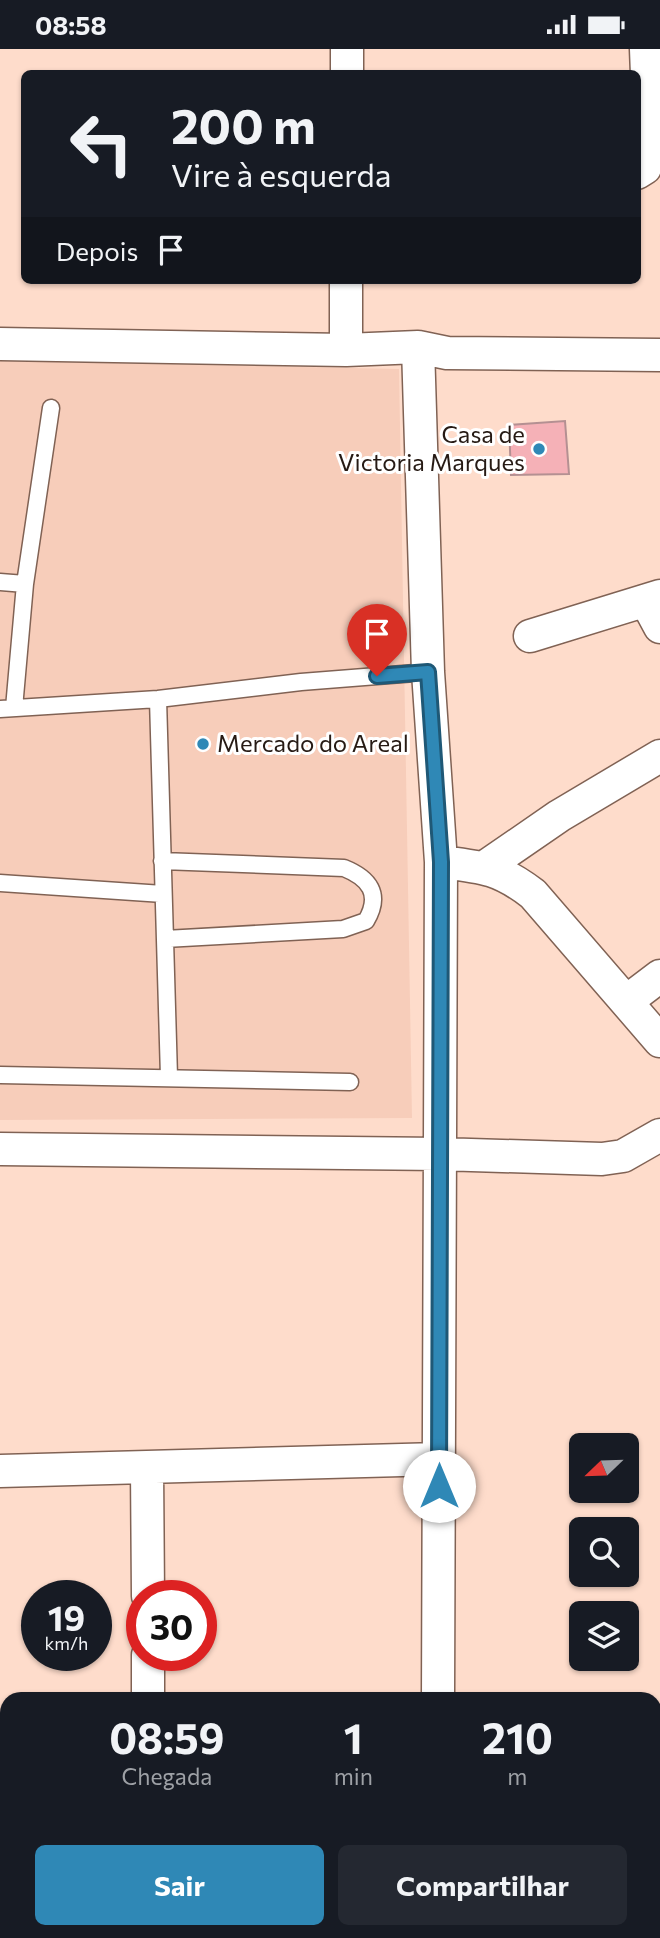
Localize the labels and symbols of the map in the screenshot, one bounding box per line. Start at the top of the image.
place label: Casa de Victoria Marques [338,419,525,476]
marker: Casa de Victoria Marques [531,441,547,457]
pin [347,604,407,676]
place label: Mercado do Areal [217,728,409,757]
marker: Mercado do Areal [195,736,211,752]
north arrow [569,1433,639,1503]
position arrow [402,1449,476,1523]
speed limit sign: 30 [126,1580,217,1671]

